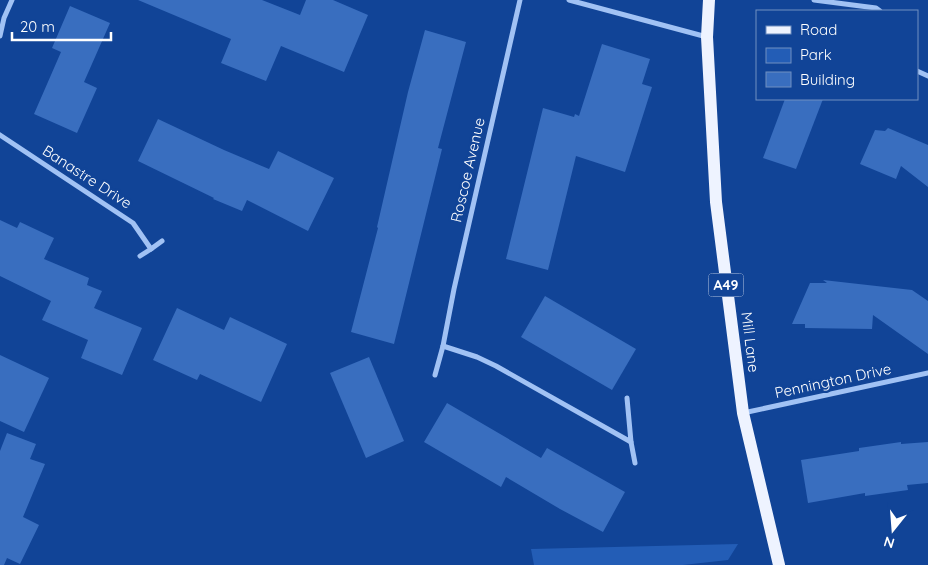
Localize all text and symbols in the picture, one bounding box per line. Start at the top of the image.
scale bar [12,10,111,42]
legend [756,10,918,100]
text: 20 m [20,17,55,36]
text: Road [800,20,837,39]
text: Park [800,45,832,64]
text: Building [800,70,855,89]
street label: Roscoe Avenue [446,116,489,224]
street label: Banastre Drive [39,141,136,213]
road number: A49 [708,274,744,296]
street label: Mill Lane [737,311,764,373]
street label: Pennington Drive [773,359,893,402]
north arrow [868,505,918,555]
text: N [882,532,897,553]

